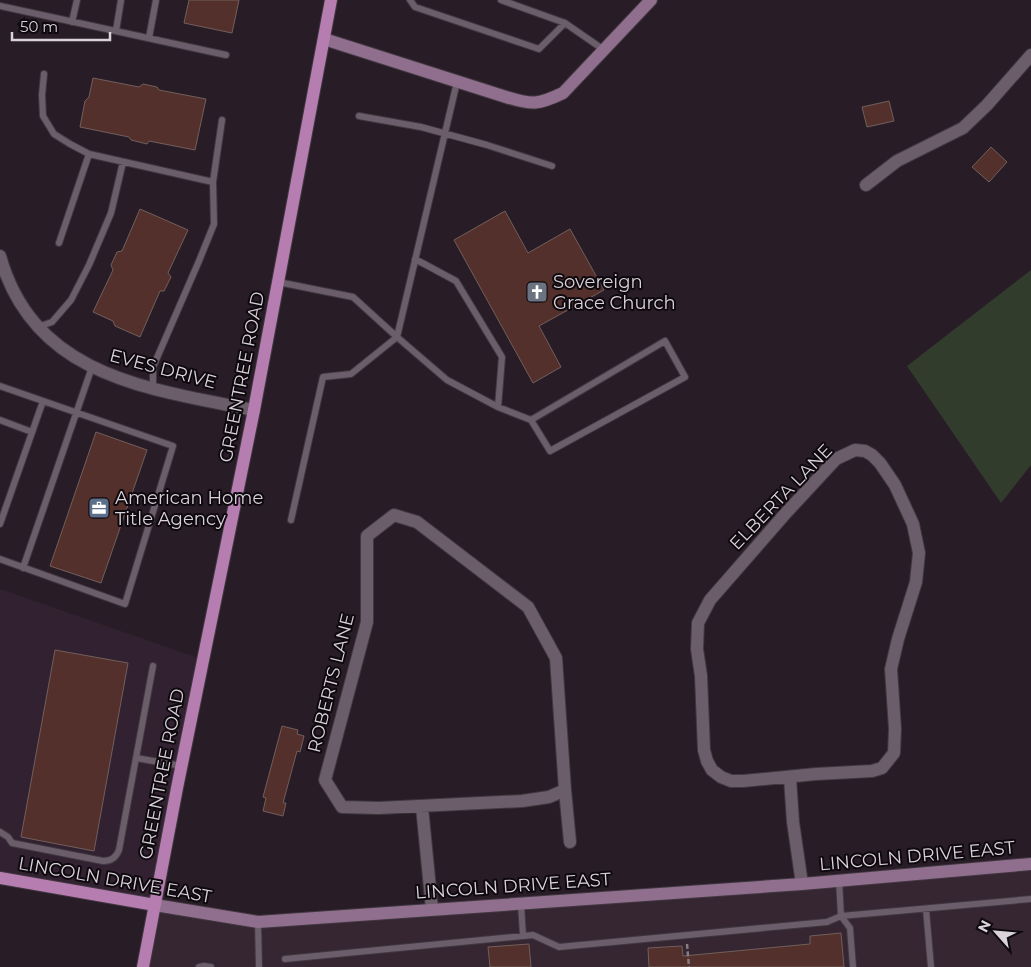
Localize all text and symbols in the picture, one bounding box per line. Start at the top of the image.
scale bar [12,10,110,42]
text: 50 m [20,17,58,36]
place label: Sovereign Grace Church [553,271,676,314]
church icon: Sovereign Grace Church [525,280,549,304]
street label: GREENTREE ROAD [215,290,269,464]
street label: EVES DRIVE [107,344,219,394]
street label: ELBERTA LANE [725,440,837,554]
place label: American Home Title Agency [115,487,263,530]
office icon: American Home Title Agency [87,496,111,520]
street label: ROBERTS LANE [303,611,359,755]
street label: GREENTREE ROAD [135,687,189,861]
street label: LINCOLN DRIVE EAST [818,836,1016,876]
street label: LINCOLN DRIVE EAST [17,852,214,908]
street label: LINCOLN DRIVE EAST [414,868,612,904]
north arrow [971,907,1021,957]
text: N [974,917,995,935]

